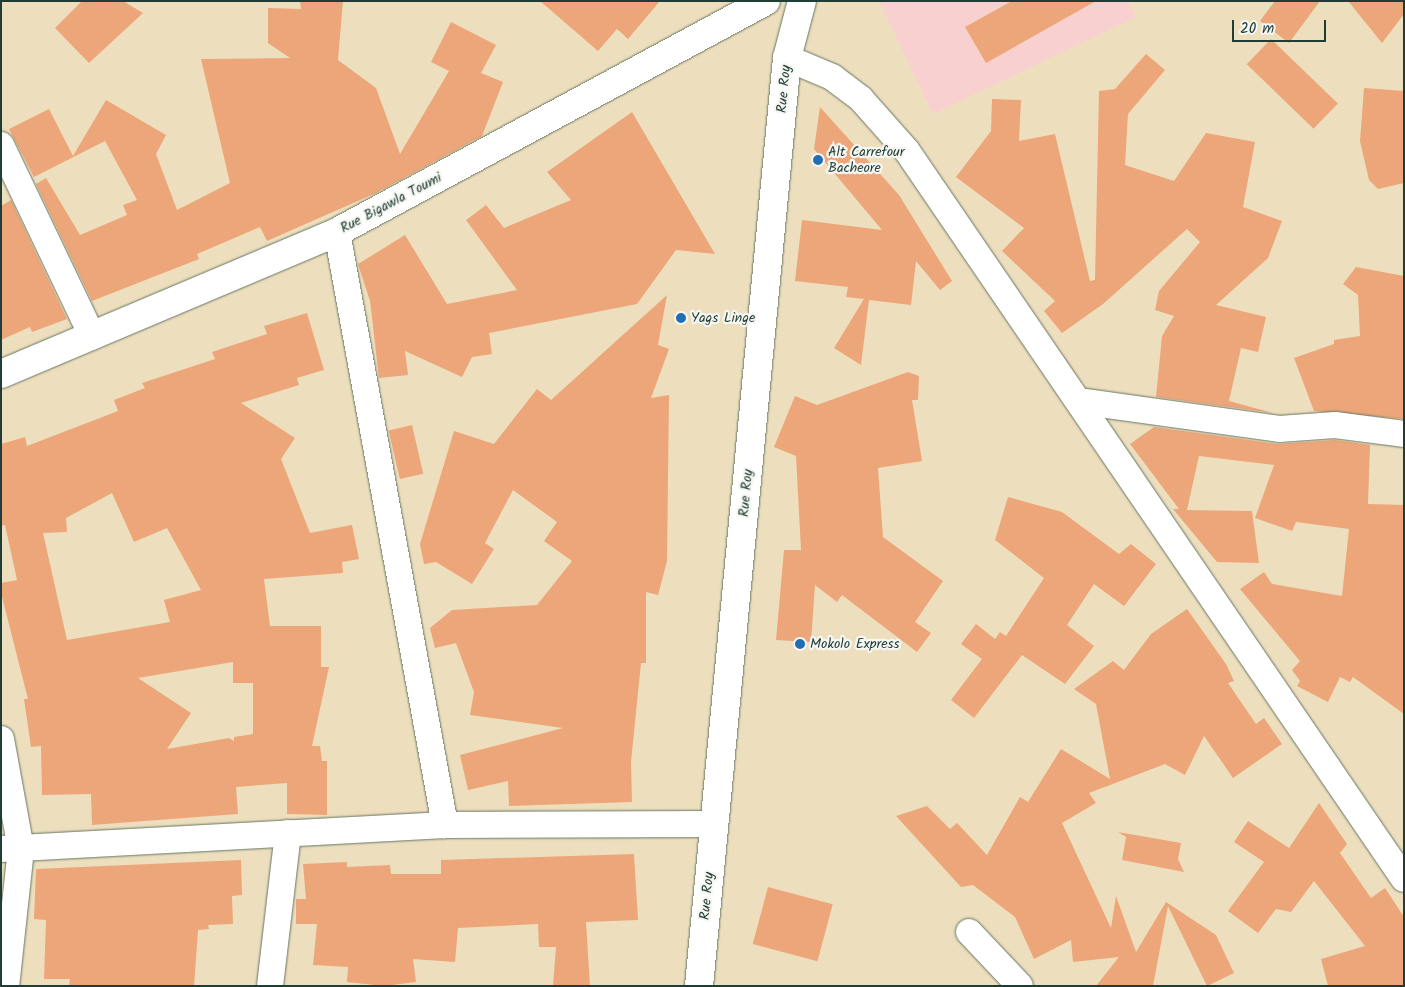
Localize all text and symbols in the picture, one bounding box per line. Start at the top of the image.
scale bar [1235,10,1329,42]
text: 20 m [1240,17,1274,41]
street label: Rue Roy [774,64,794,114]
place label: Alt Carrefour Bacheore [828,144,904,176]
marker: Alt Carrefour Bacheore [812,154,824,166]
street label: Rue Bigawla Toumi [337,169,445,237]
place label: Yags Linge [691,310,755,326]
marker: Yags Linge [675,312,687,324]
street label: Rue Roy [736,468,756,518]
place label: Mokolo Express [810,636,899,652]
marker: Mokolo Express [794,638,806,650]
street label: Rue Roy [697,871,717,921]

